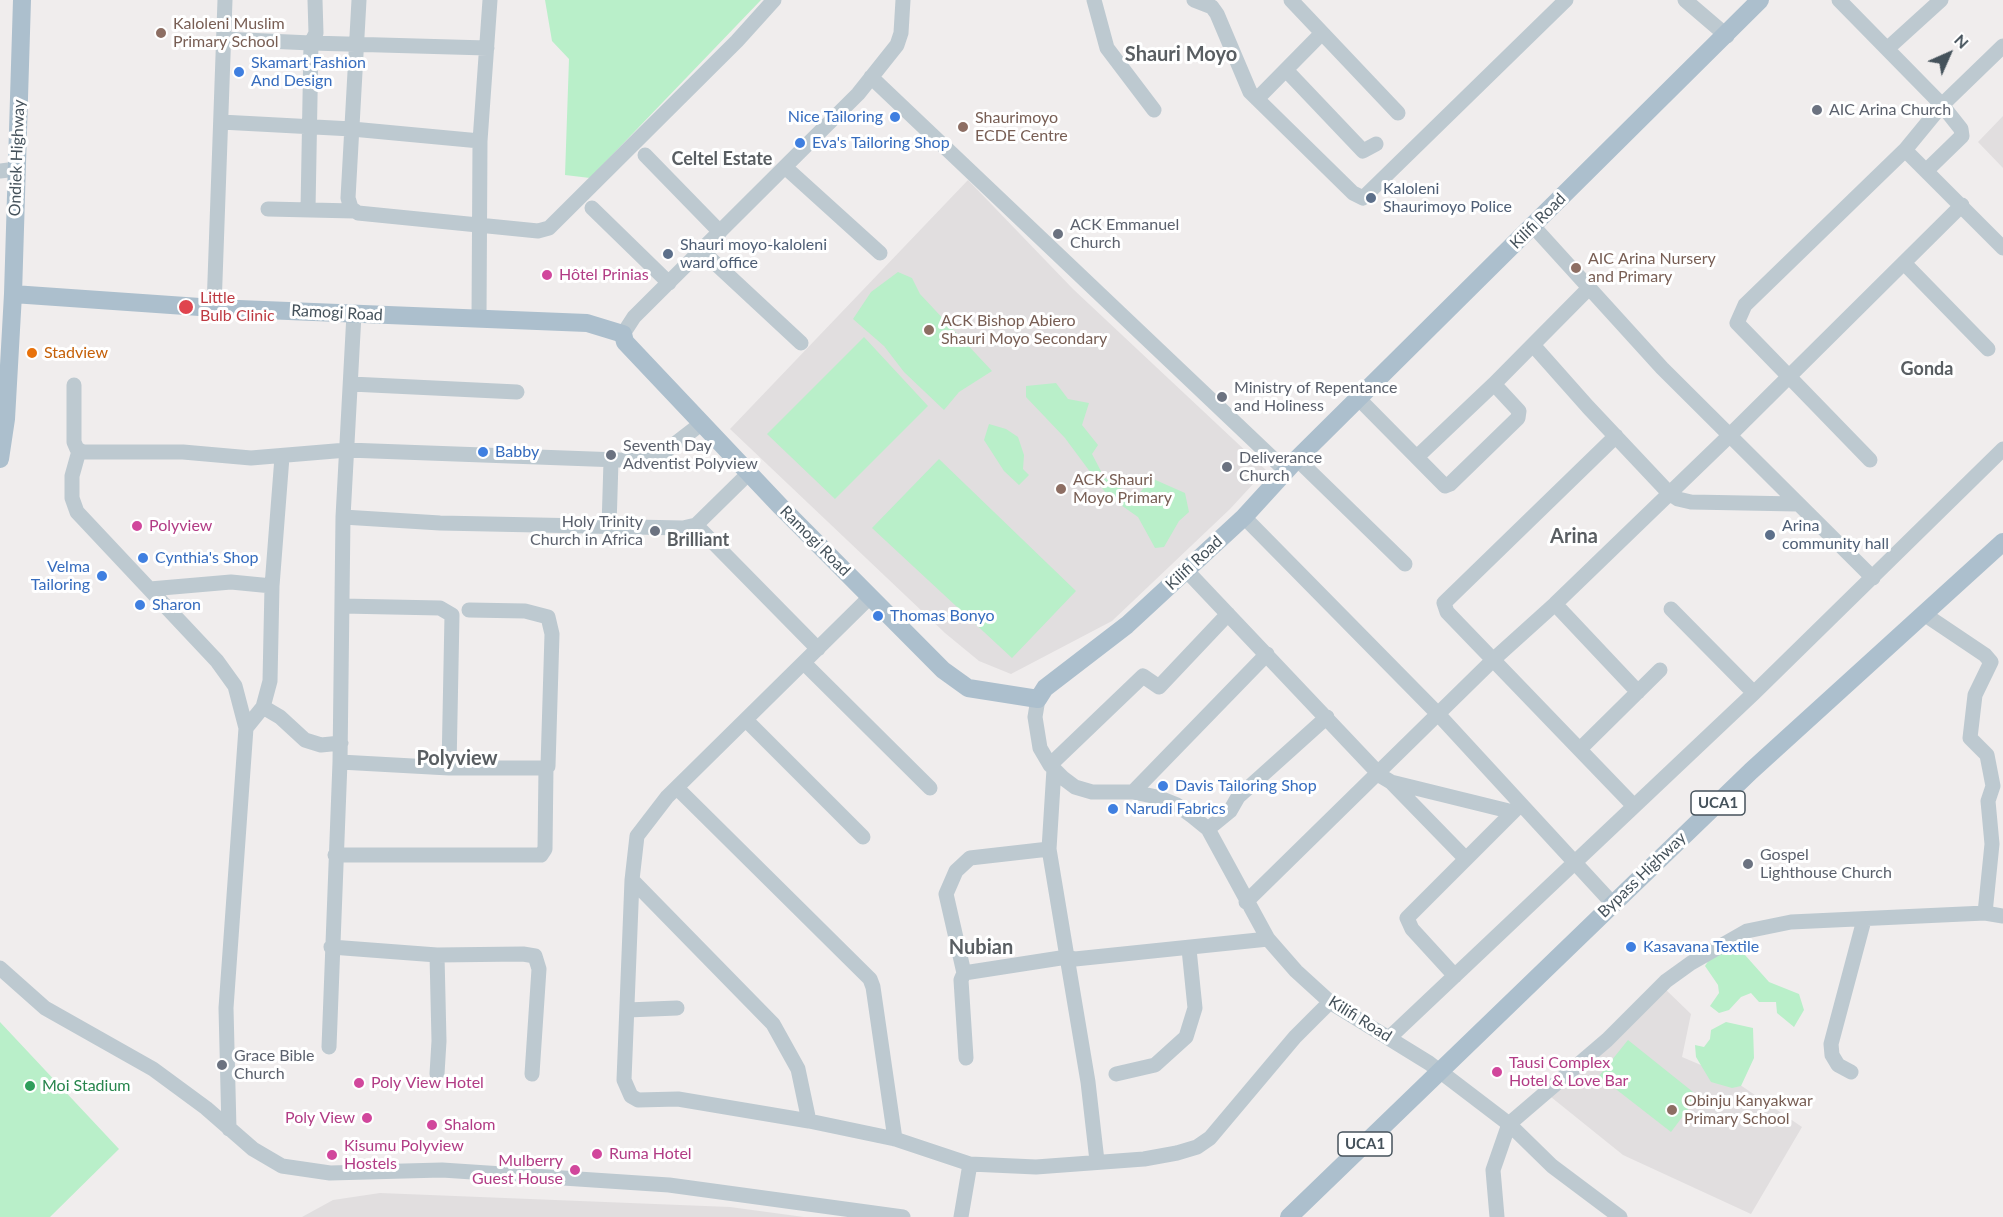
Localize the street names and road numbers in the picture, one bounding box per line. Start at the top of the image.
street label: Ondiek Highway [5,99,29,217]
street label: Kilifi Road [1506,189,1570,253]
street label: Ramogi Road [291,301,383,325]
street label: Ramogi Road [776,502,854,580]
street label: Kilifi Road [1162,532,1226,594]
road number: UCA1 [1691,791,1745,815]
street label: Bypass Highway [1594,828,1690,922]
street label: Kilifi Road [1325,992,1395,1046]
road number: UCA1 [1338,1132,1392,1156]

